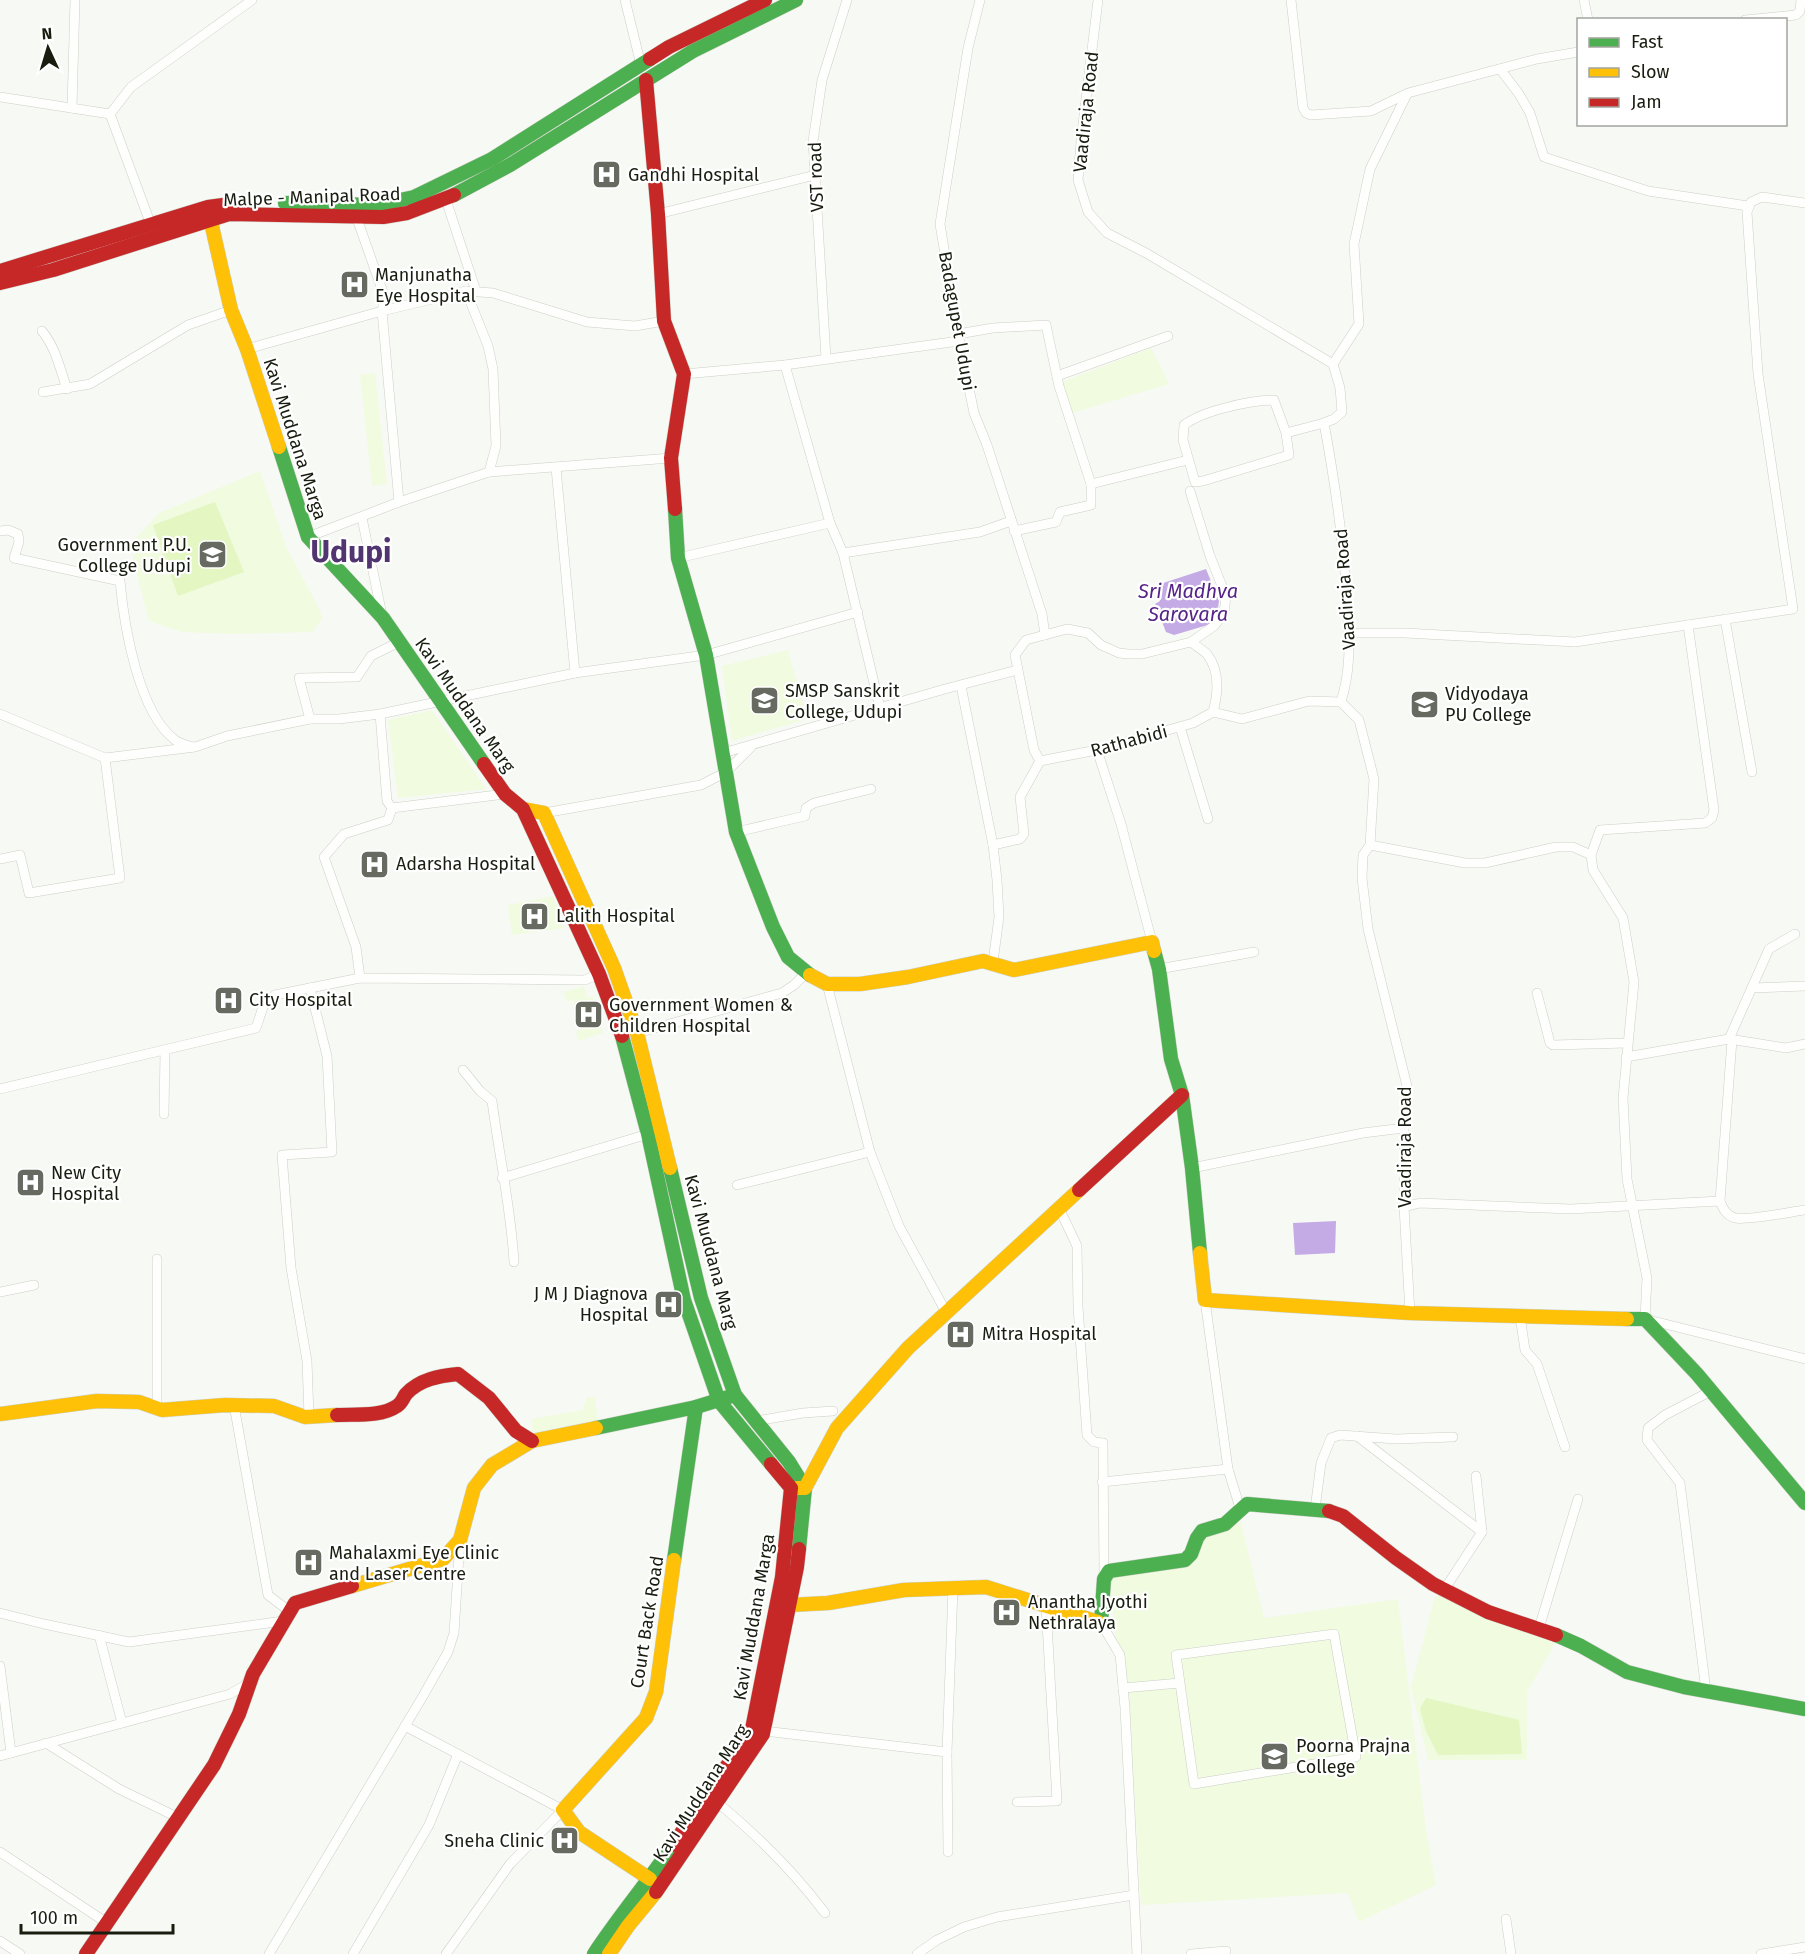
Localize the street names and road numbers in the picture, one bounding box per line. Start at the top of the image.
street label: Vaadiraja Road [1069,50,1103,174]
street label: VST road [804,141,828,213]
street label: Malpe - Manipal Road [223,183,401,211]
street label: Badagupet Udupi [934,249,980,393]
street label: Kavi Muddana Marga [258,355,332,523]
street label: Vaadiraja Road [1330,528,1360,650]
street label: Kavi Muddana Marg [410,633,520,777]
street label: Rathabidi [1088,720,1170,762]
street label: Vaadiraja Road [1394,1086,1416,1208]
street label: Kavi Muddana Marg [680,1172,742,1332]
street label: Kavi Muddana Marga [729,1532,779,1702]
street label: Court Back Road [626,1554,668,1690]
street label: Kavi Muddana Marg [648,1720,754,1866]

